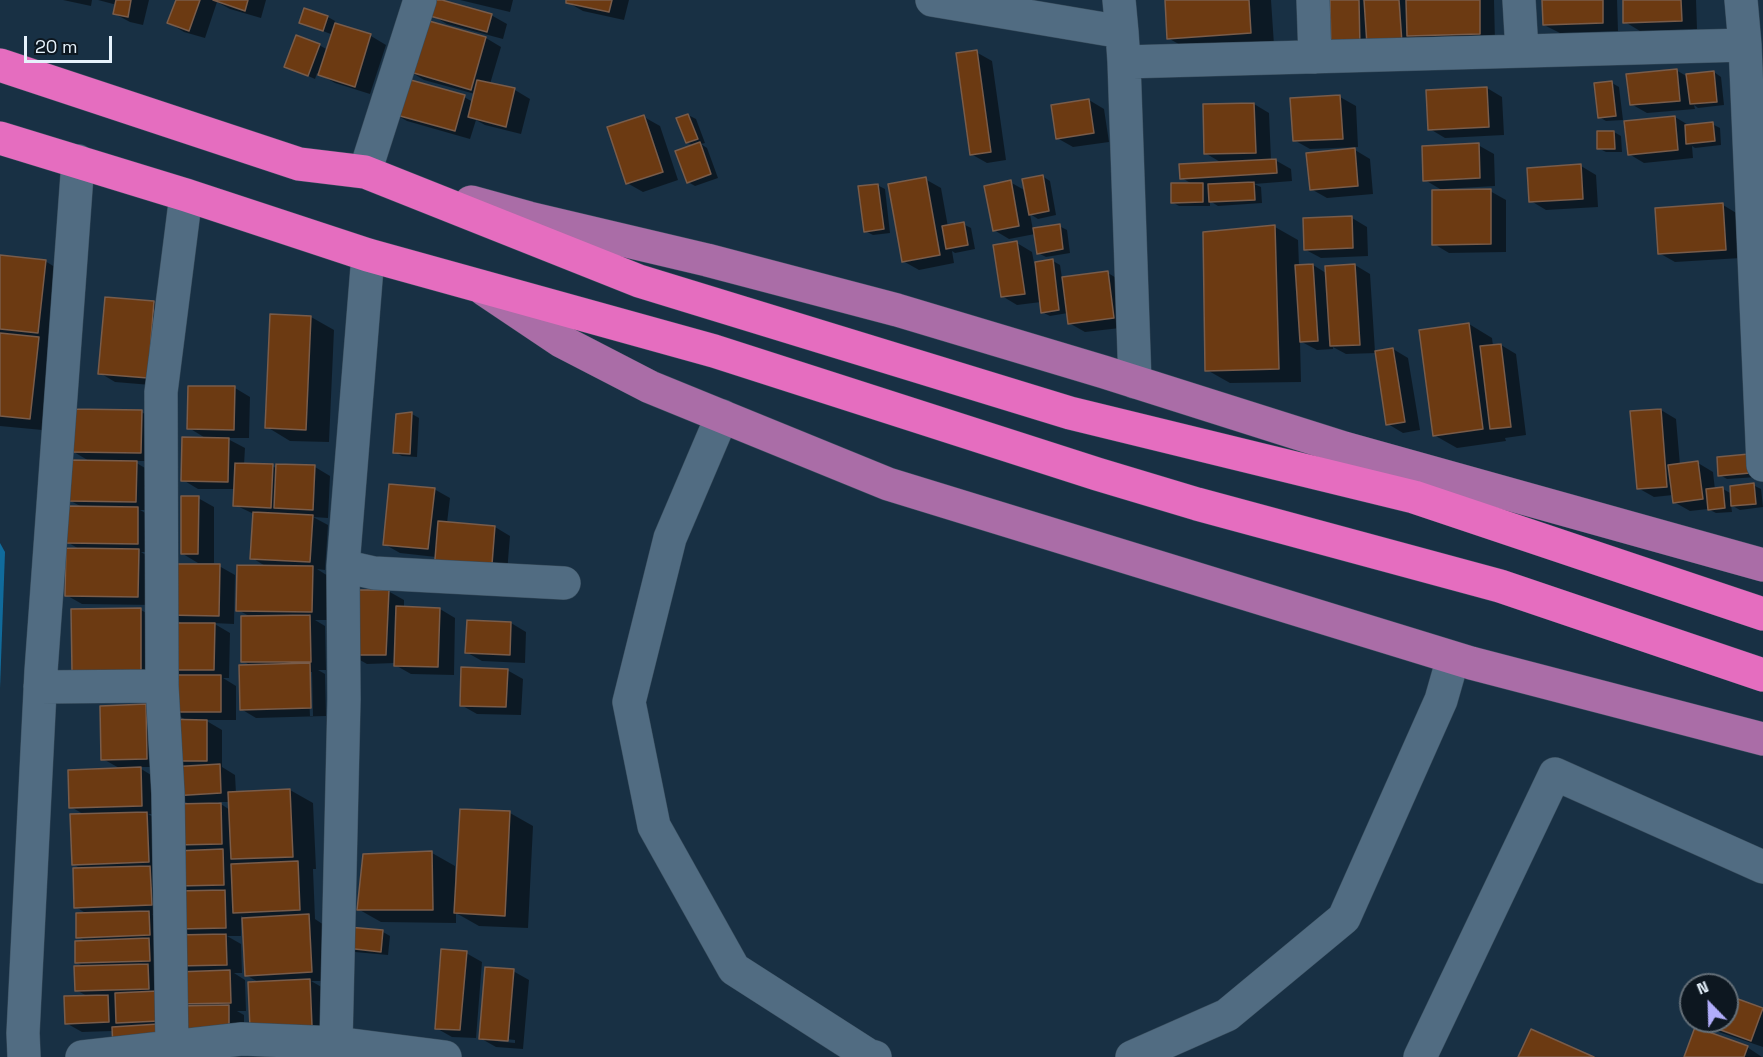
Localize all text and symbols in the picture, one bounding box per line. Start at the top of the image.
scale bar [27,24,116,62]
text: 20 m [35,35,78,58]
north arrow [1679,973,1739,1033]
text: N [1694,976,1712,1000]

